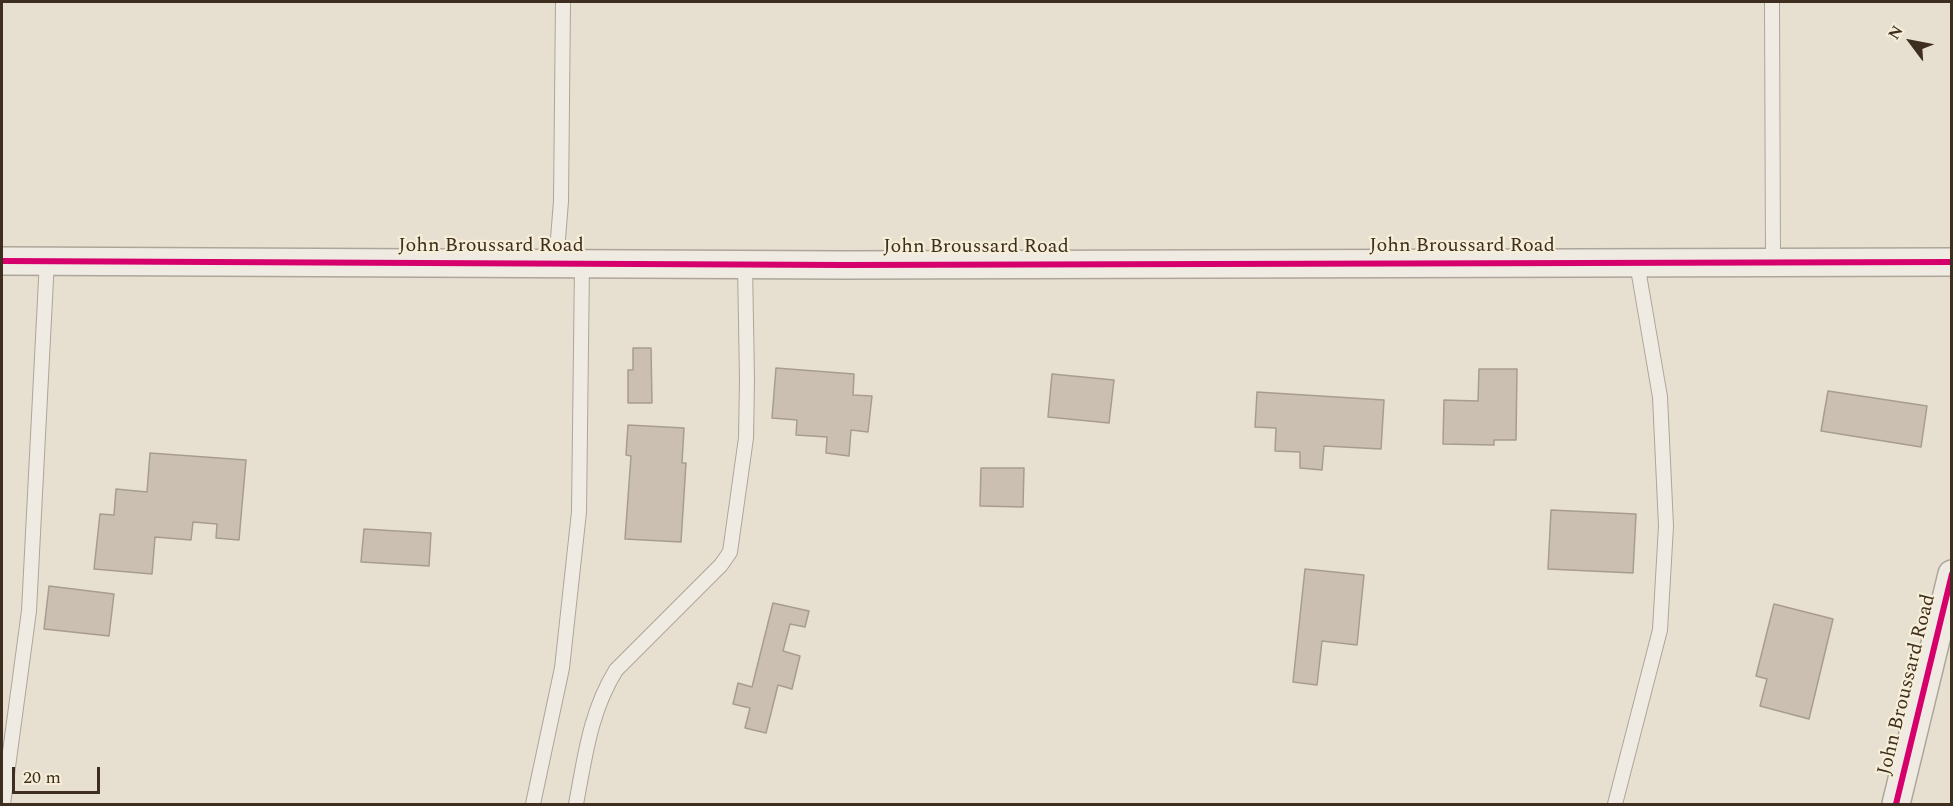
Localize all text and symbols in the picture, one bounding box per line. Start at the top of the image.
north arrow [1881,12,1941,72]
text: N [1882,21,1909,44]
street label: John Broussard Road [398,235,584,259]
street label: John Broussard Road [1369,235,1555,259]
street label: John Broussard Road [883,236,1069,260]
street label: John Broussard Road [1874,592,1942,778]
scale bar [15,755,104,793]
text: 20 m [23,764,61,791]

